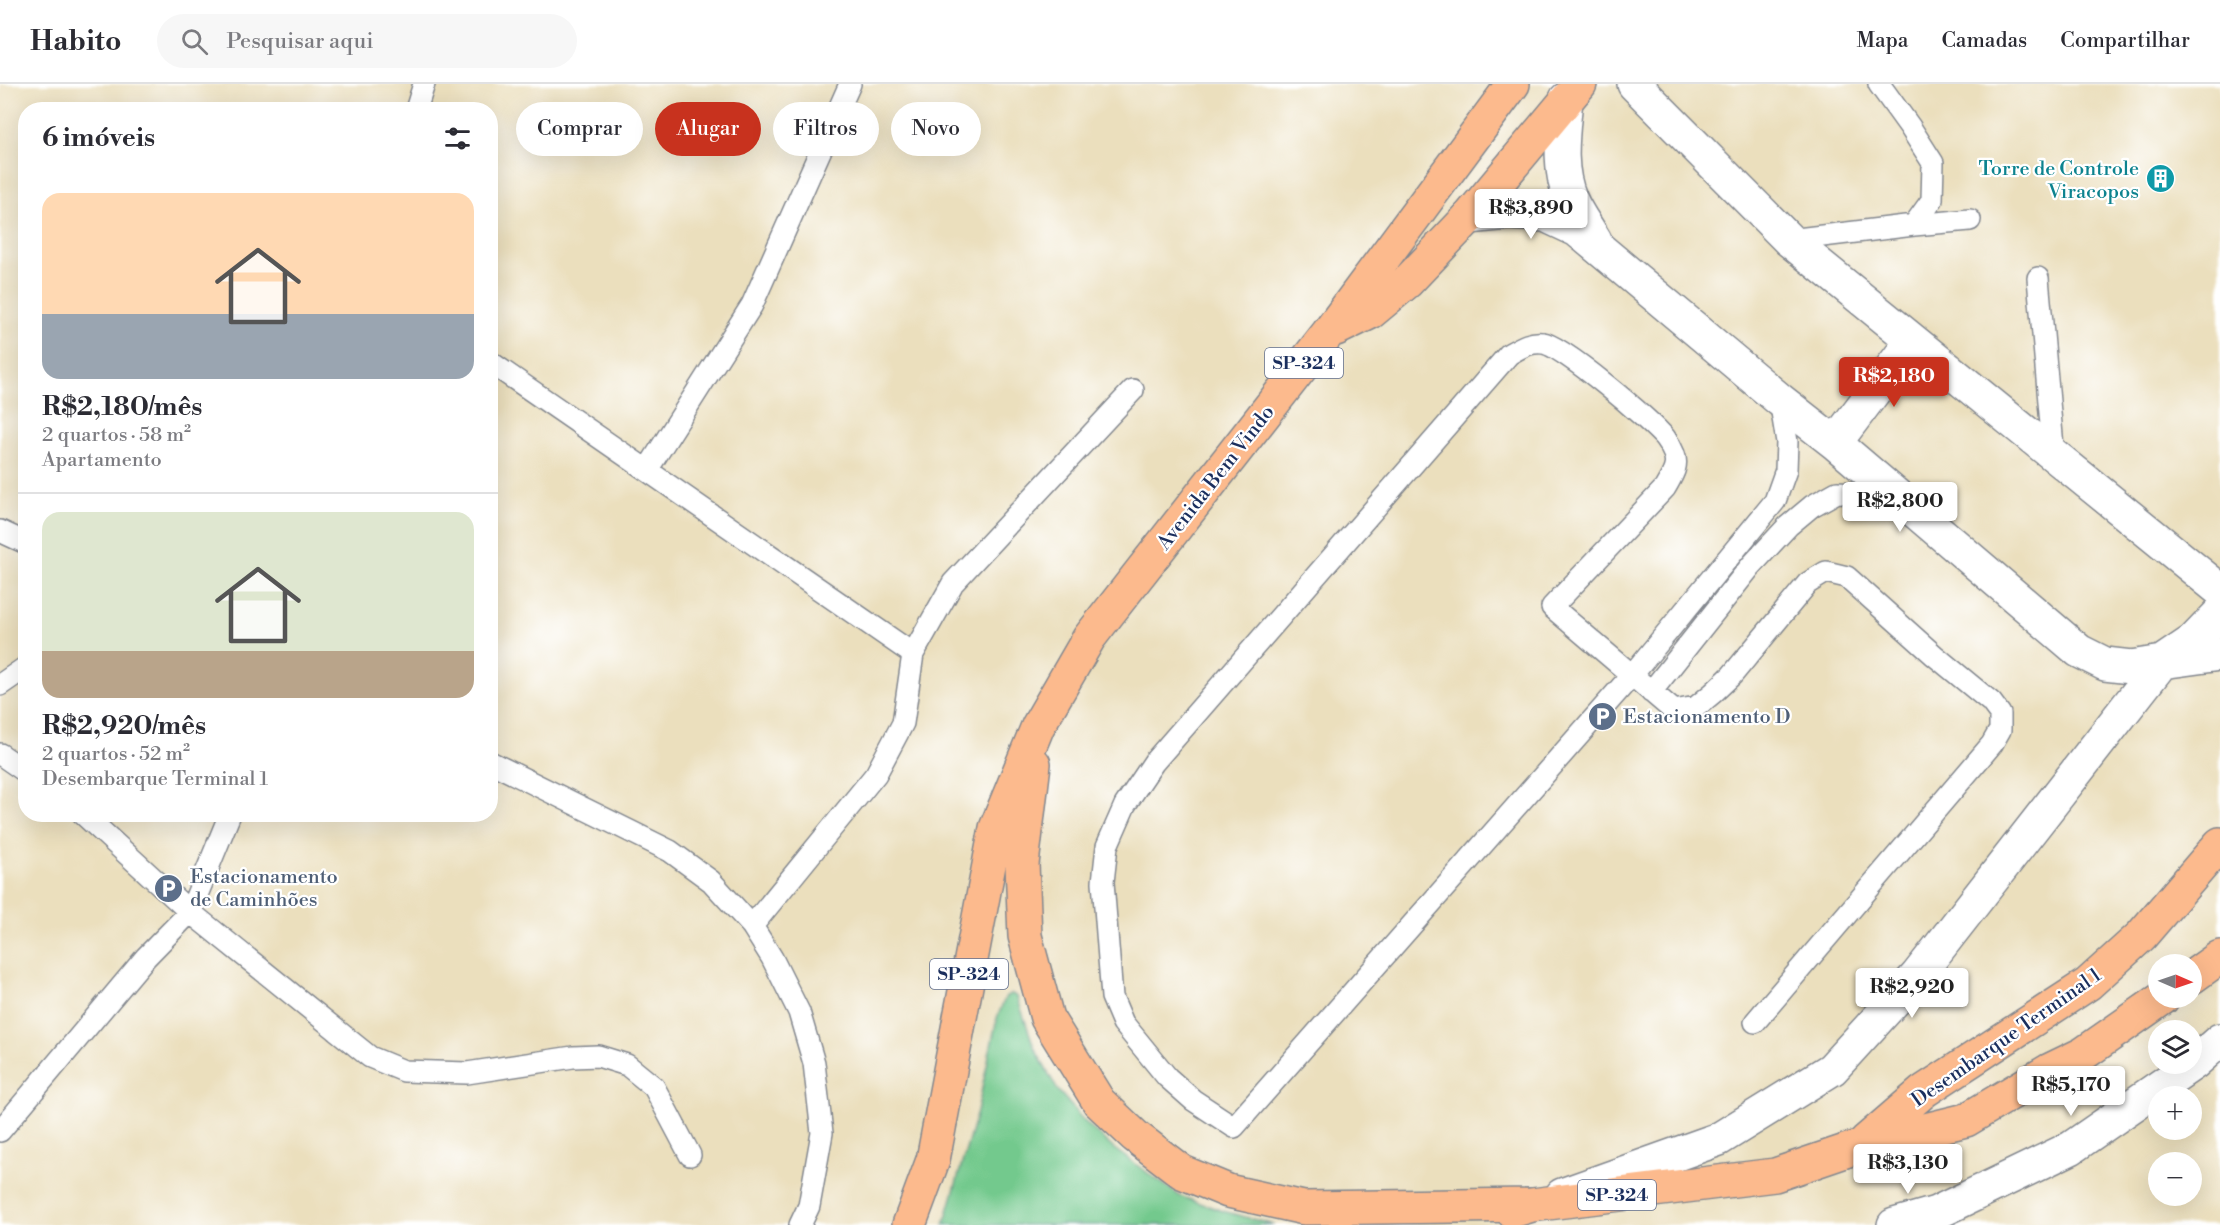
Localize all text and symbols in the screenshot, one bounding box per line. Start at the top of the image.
search box [157,14,577,68]
text: Habito [30,24,121,59]
icon: search [178,25,211,58]
text: Pesquisar aqui [226,28,374,55]
text: Mapa [1856,28,1908,54]
text: Camadas [1941,28,2027,54]
text: Compartilhar [2060,28,2190,54]
chip: Comprar [516,102,643,156]
chip: Alugar [655,102,761,156]
chip: Filtros [773,102,879,156]
chip: Novo [891,102,981,156]
text: 6 imóveis [42,122,155,154]
icon: filters [441,122,474,155]
place label: Torre de Controle Viracopos [1979,157,2139,205]
building icon: Torre de Controle Viracopos [2144,163,2176,195]
pin: R$3,890 [1476,189,1586,240]
text: R$3,890 [1489,196,1573,221]
icon: home [204,232,312,340]
road number: SP-324 [1265,348,1343,378]
pin: R$2,180 [1839,357,1949,408]
text: R$2,180 [1853,364,1935,389]
text: R$2,180/mês [42,391,203,423]
street label: Avenida Bem Vindo [1151,401,1280,556]
text: 2 quartos · 58 m² [42,423,191,448]
text: Apartamento [42,448,162,473]
pin: R$2,800 [1845,482,1955,533]
text: R$2,800 [1856,489,1944,514]
icon: home [204,551,312,659]
parking icon: Estacionamento D [1586,700,1618,732]
place label: Estacionamento D [1623,705,1791,730]
text: R$2,920/mês [42,710,206,742]
text: 2 quartos · 52 m² [42,742,190,767]
text: Desembarque Terminal 1 [42,767,268,792]
place label: Estacionamento de Caminhões [190,865,338,913]
parking icon: Estacionamento de Caminhões [153,872,185,904]
north arrow [2148,954,2202,1008]
map controls [2148,954,2202,1206]
road number: SP-324 [930,959,1008,989]
street label: Desembarque Terminal 1 [1907,963,2107,1113]
pin: R$2,920 [1857,968,1967,1019]
text: R$2,920 [1870,975,1954,1000]
button: layers [2148,1020,2202,1074]
pin: R$5,170 [2016,1066,2126,1117]
text: R$5,170 [2031,1073,2111,1098]
button: + [2148,1086,2202,1140]
pin: R$3,130 [1853,1144,1963,1195]
text: R$3,130 [1867,1151,1949,1176]
button: − [2148,1152,2202,1206]
road number: SP-324 [1578,1180,1656,1210]

